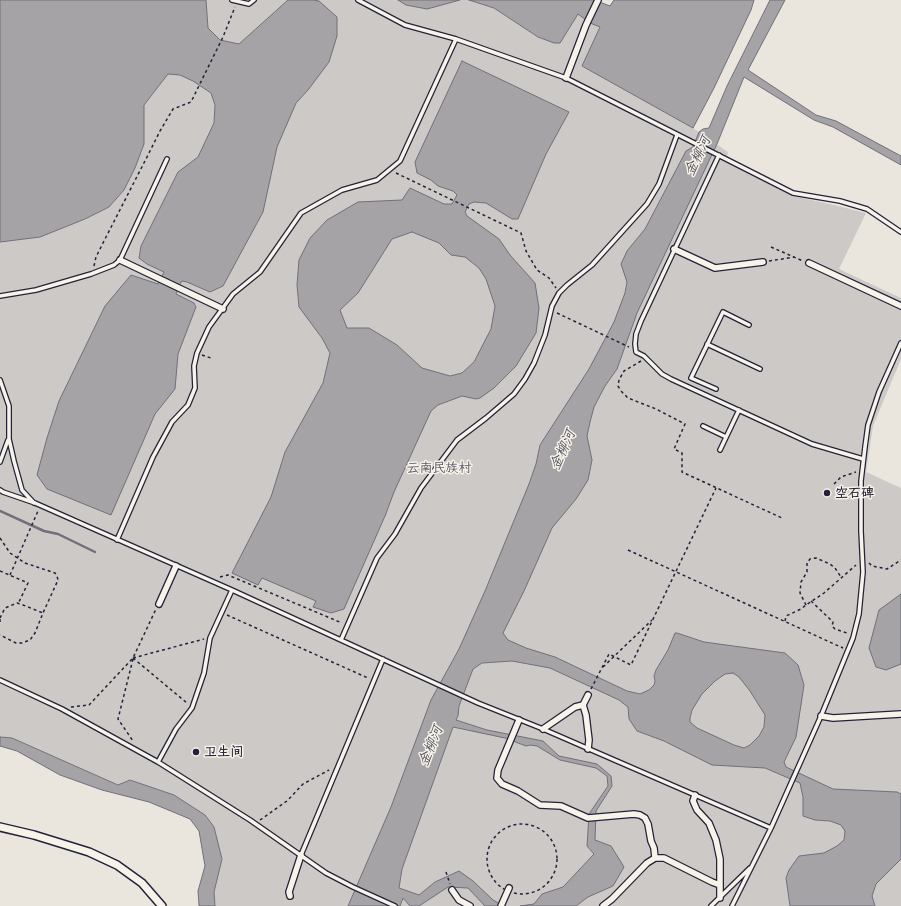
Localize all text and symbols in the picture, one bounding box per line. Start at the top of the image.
water label: 金柳河 [681,133,715,179]
water label: 金柳河 [547,427,579,473]
park label: 云南民族村 [407,460,471,476]
place label: 空石碑 [835,485,874,501]
marker: 空石碑 [822,488,832,498]
water label: 金柳河 [415,723,447,769]
place label: 卫生间 [204,744,243,760]
marker: 卫生间 [191,747,201,757]

